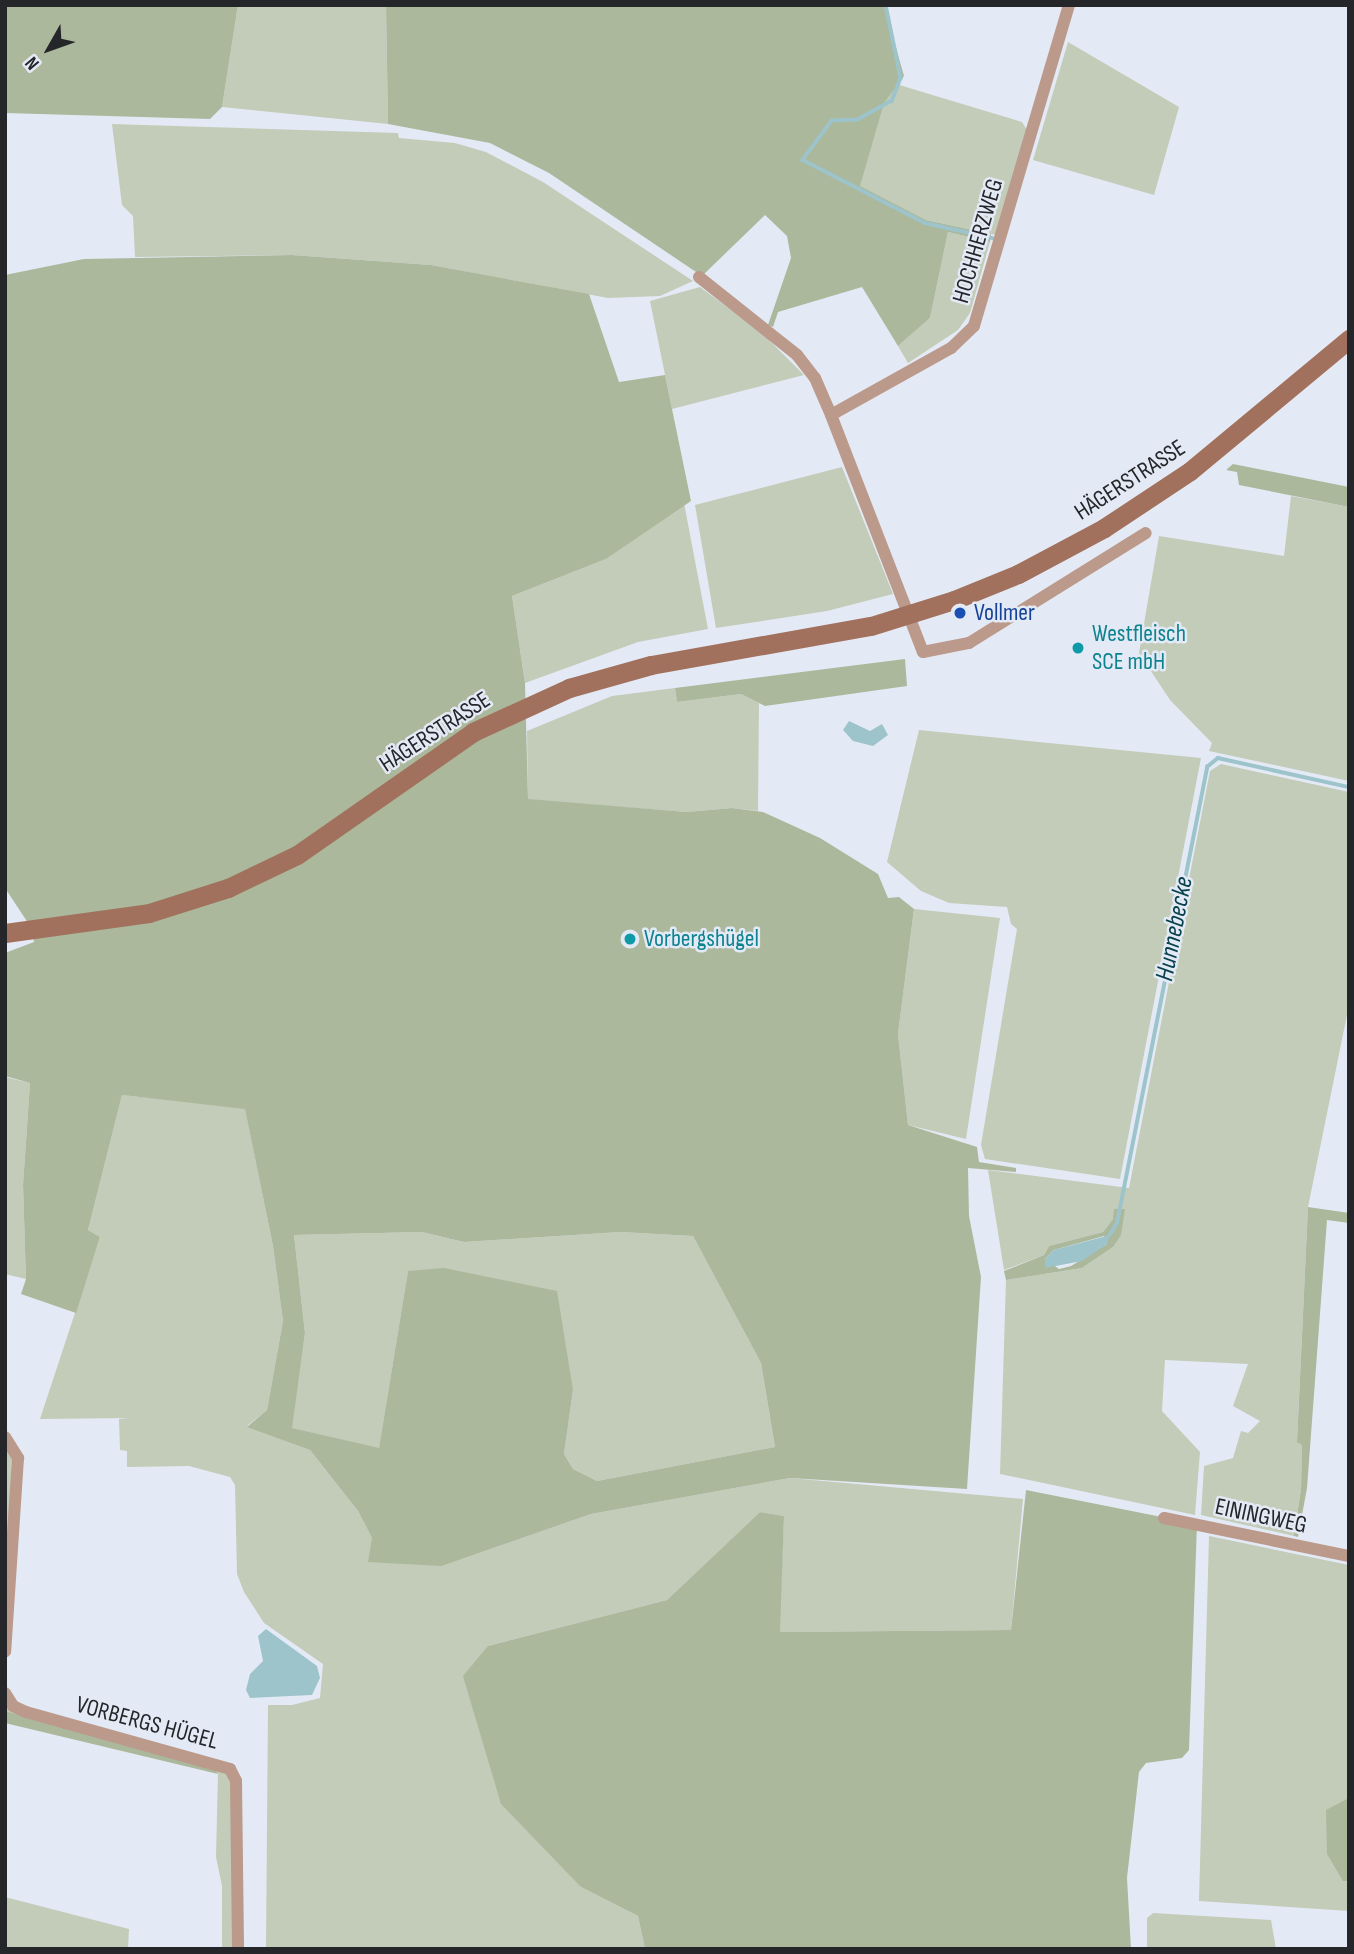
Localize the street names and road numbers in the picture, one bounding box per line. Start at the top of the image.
street label: HOCHHERZWEG [947,175,1009,307]
street label: HÄGERSTRASSE [1069,434,1191,526]
street label: HÄGERSTRASSE [374,686,496,778]
street label: EININGWEG [1212,1492,1310,1540]
street label: VORBERGS HÜGEL [73,1690,221,1756]

